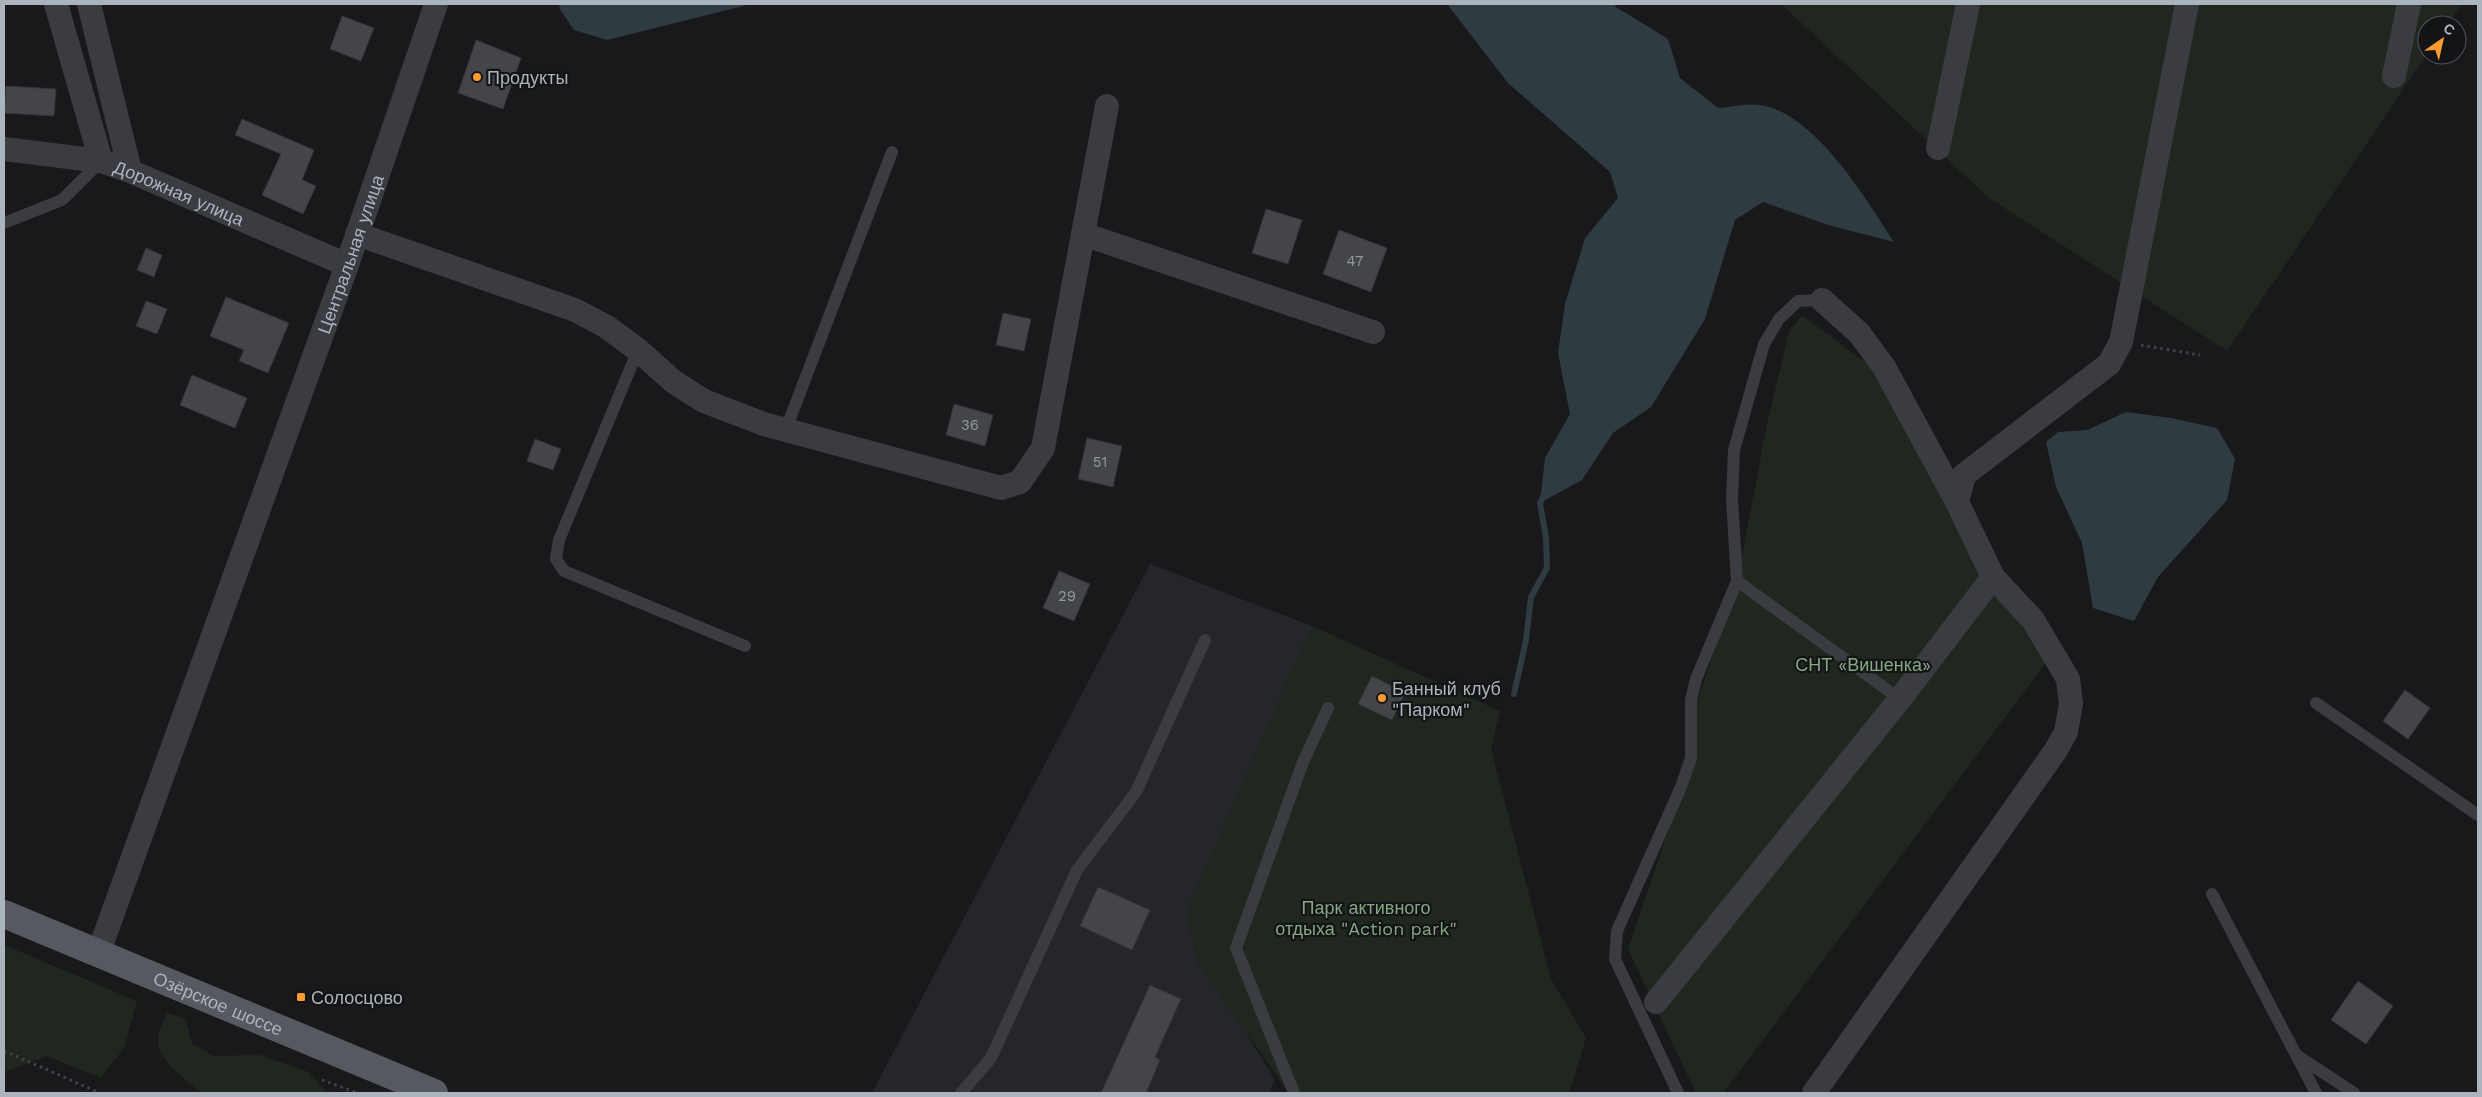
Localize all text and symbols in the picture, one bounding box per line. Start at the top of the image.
north arrow [2417,15,2467,65]
text: С [2441,20,2458,39]
place label: Продукты [487,67,568,88]
marker: Продукты [471,71,483,83]
street label: Дорожная улица [111,156,248,230]
street label: Центральная улица [313,171,388,336]
house number: 47 [1347,252,1363,270]
house number: 36 [961,416,979,434]
house number: 51 [1093,453,1107,471]
house number: 29 [1058,587,1076,605]
park label: СНТ «Вишенка» [1795,654,1931,675]
place label: Банный клуб "Парком" [1392,678,1501,720]
marker: Банный клуб "Парком" [1376,692,1388,704]
park label: Парк активного отдыха "Action park" [1275,897,1457,939]
street label: Озёрское шоссе [150,967,286,1039]
place label: Солосцово [311,987,403,1008]
marker: Солосцово [295,991,307,1003]

